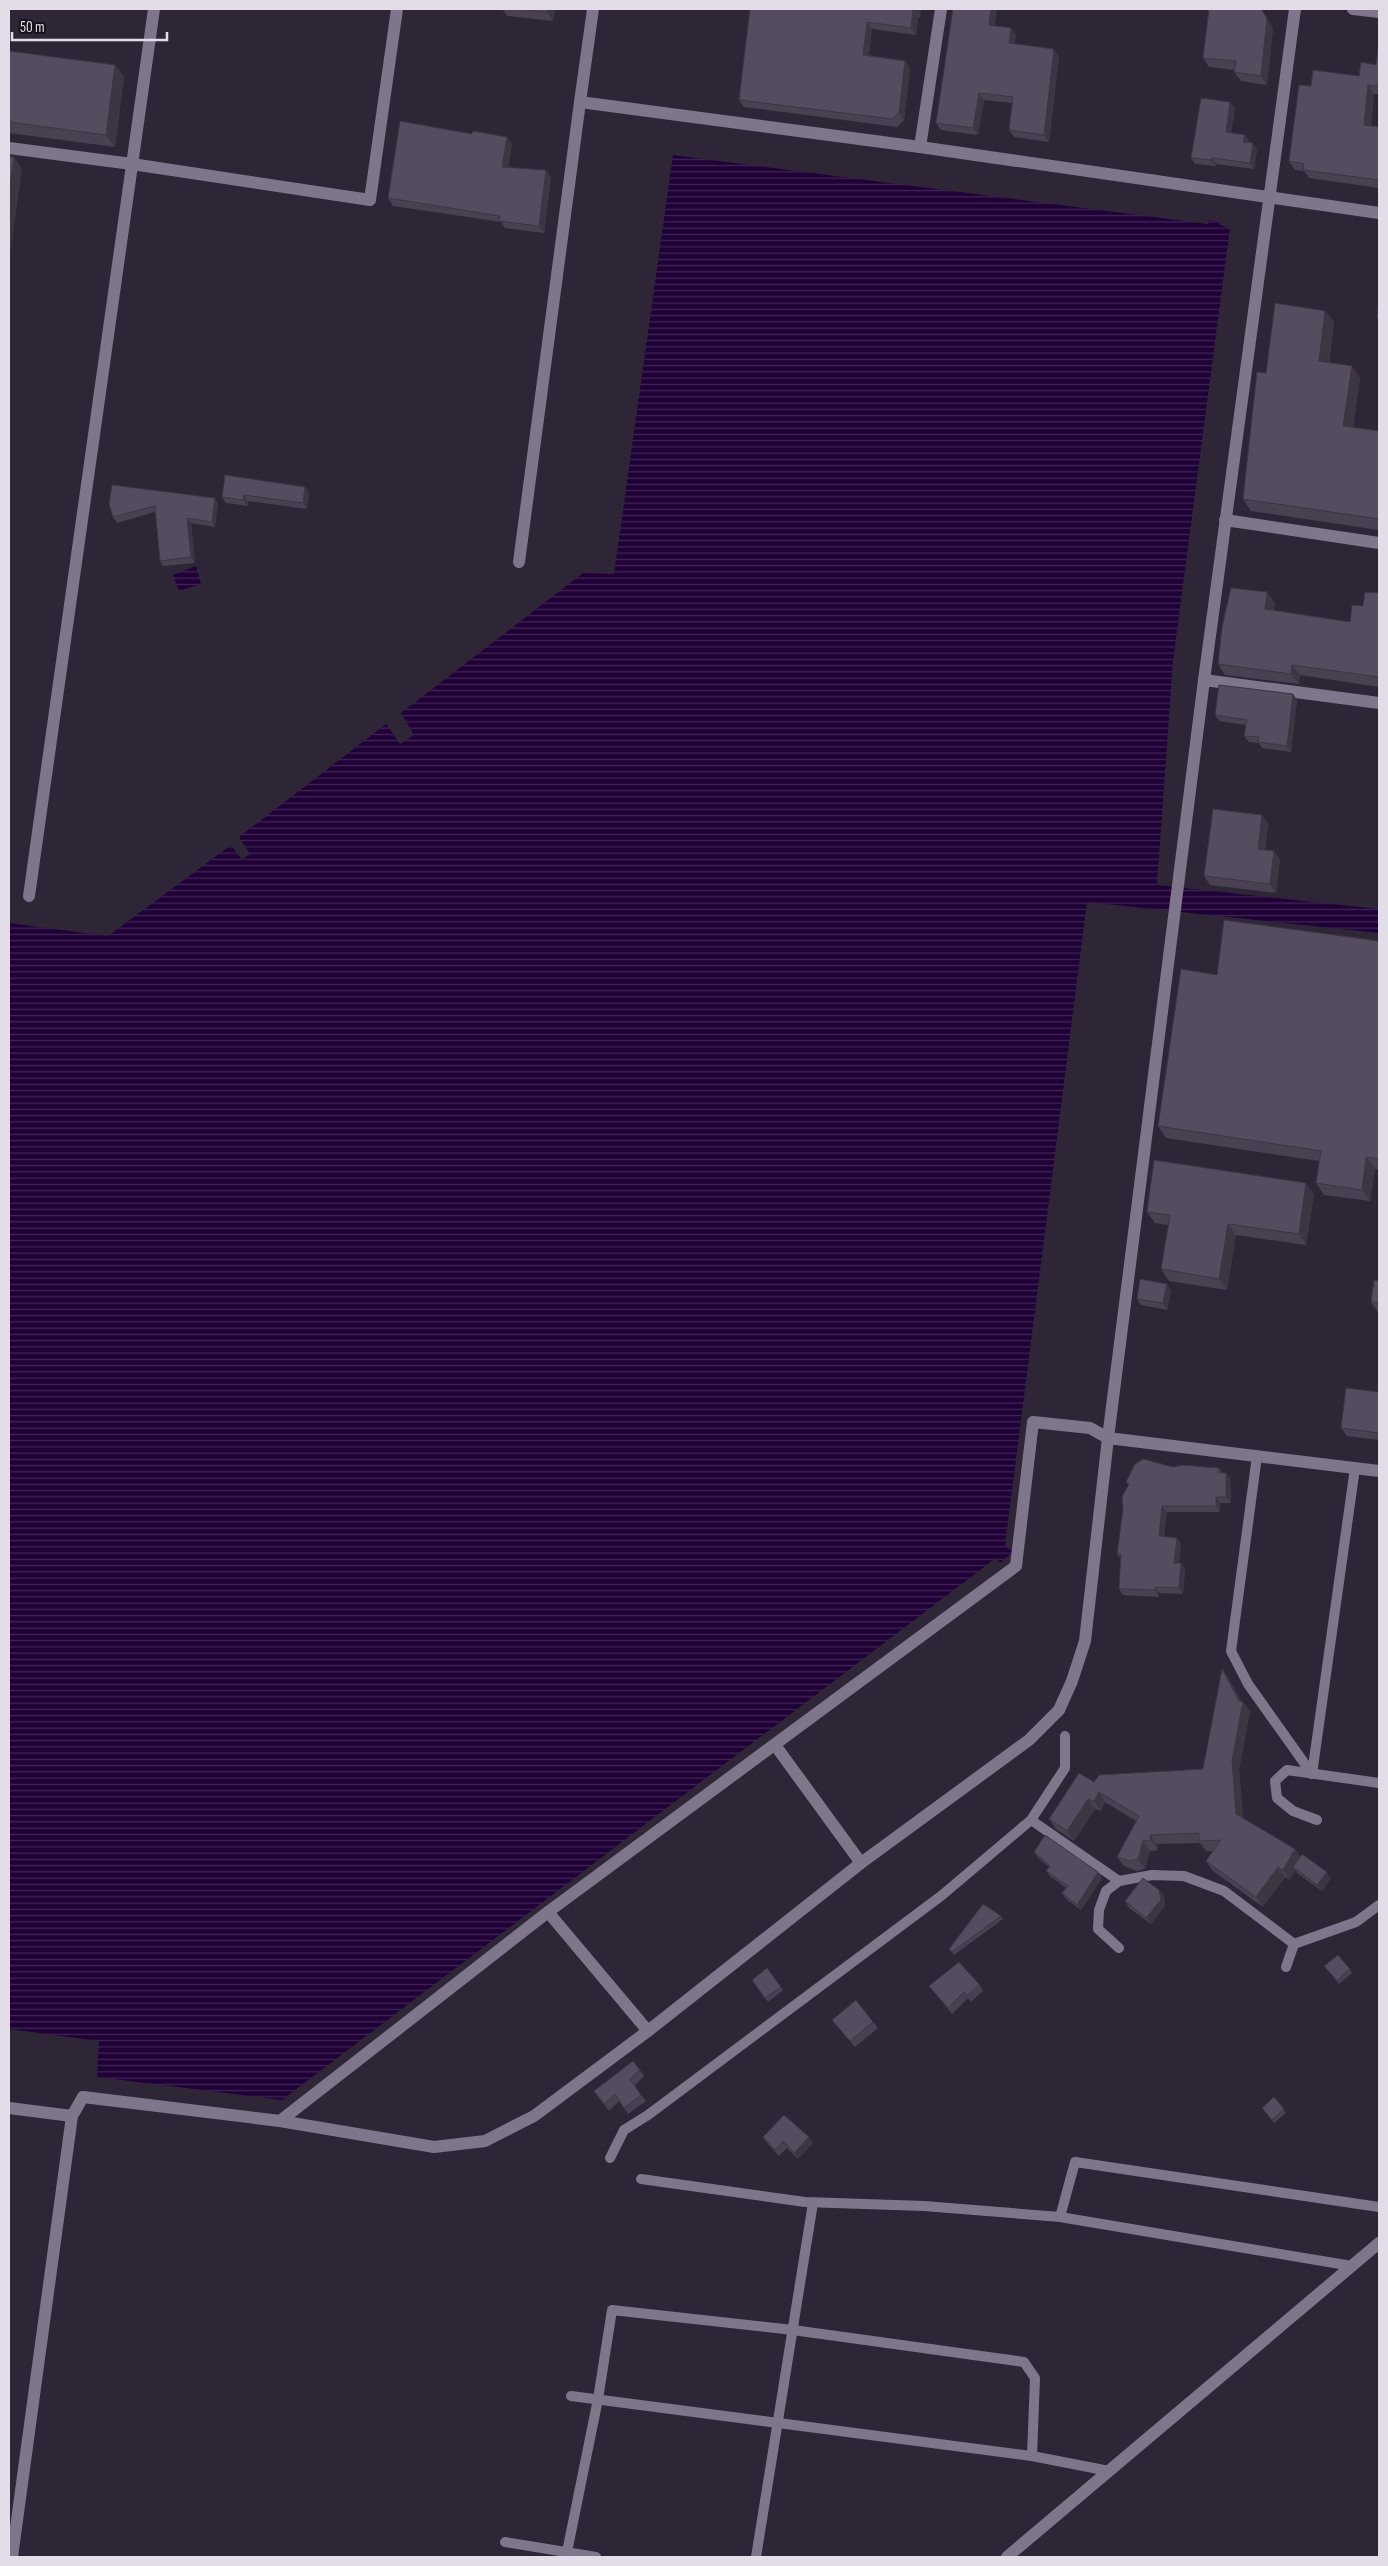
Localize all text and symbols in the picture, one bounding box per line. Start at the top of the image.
scale bar [12,10,168,42]
text: 50 m [20,18,45,37]

